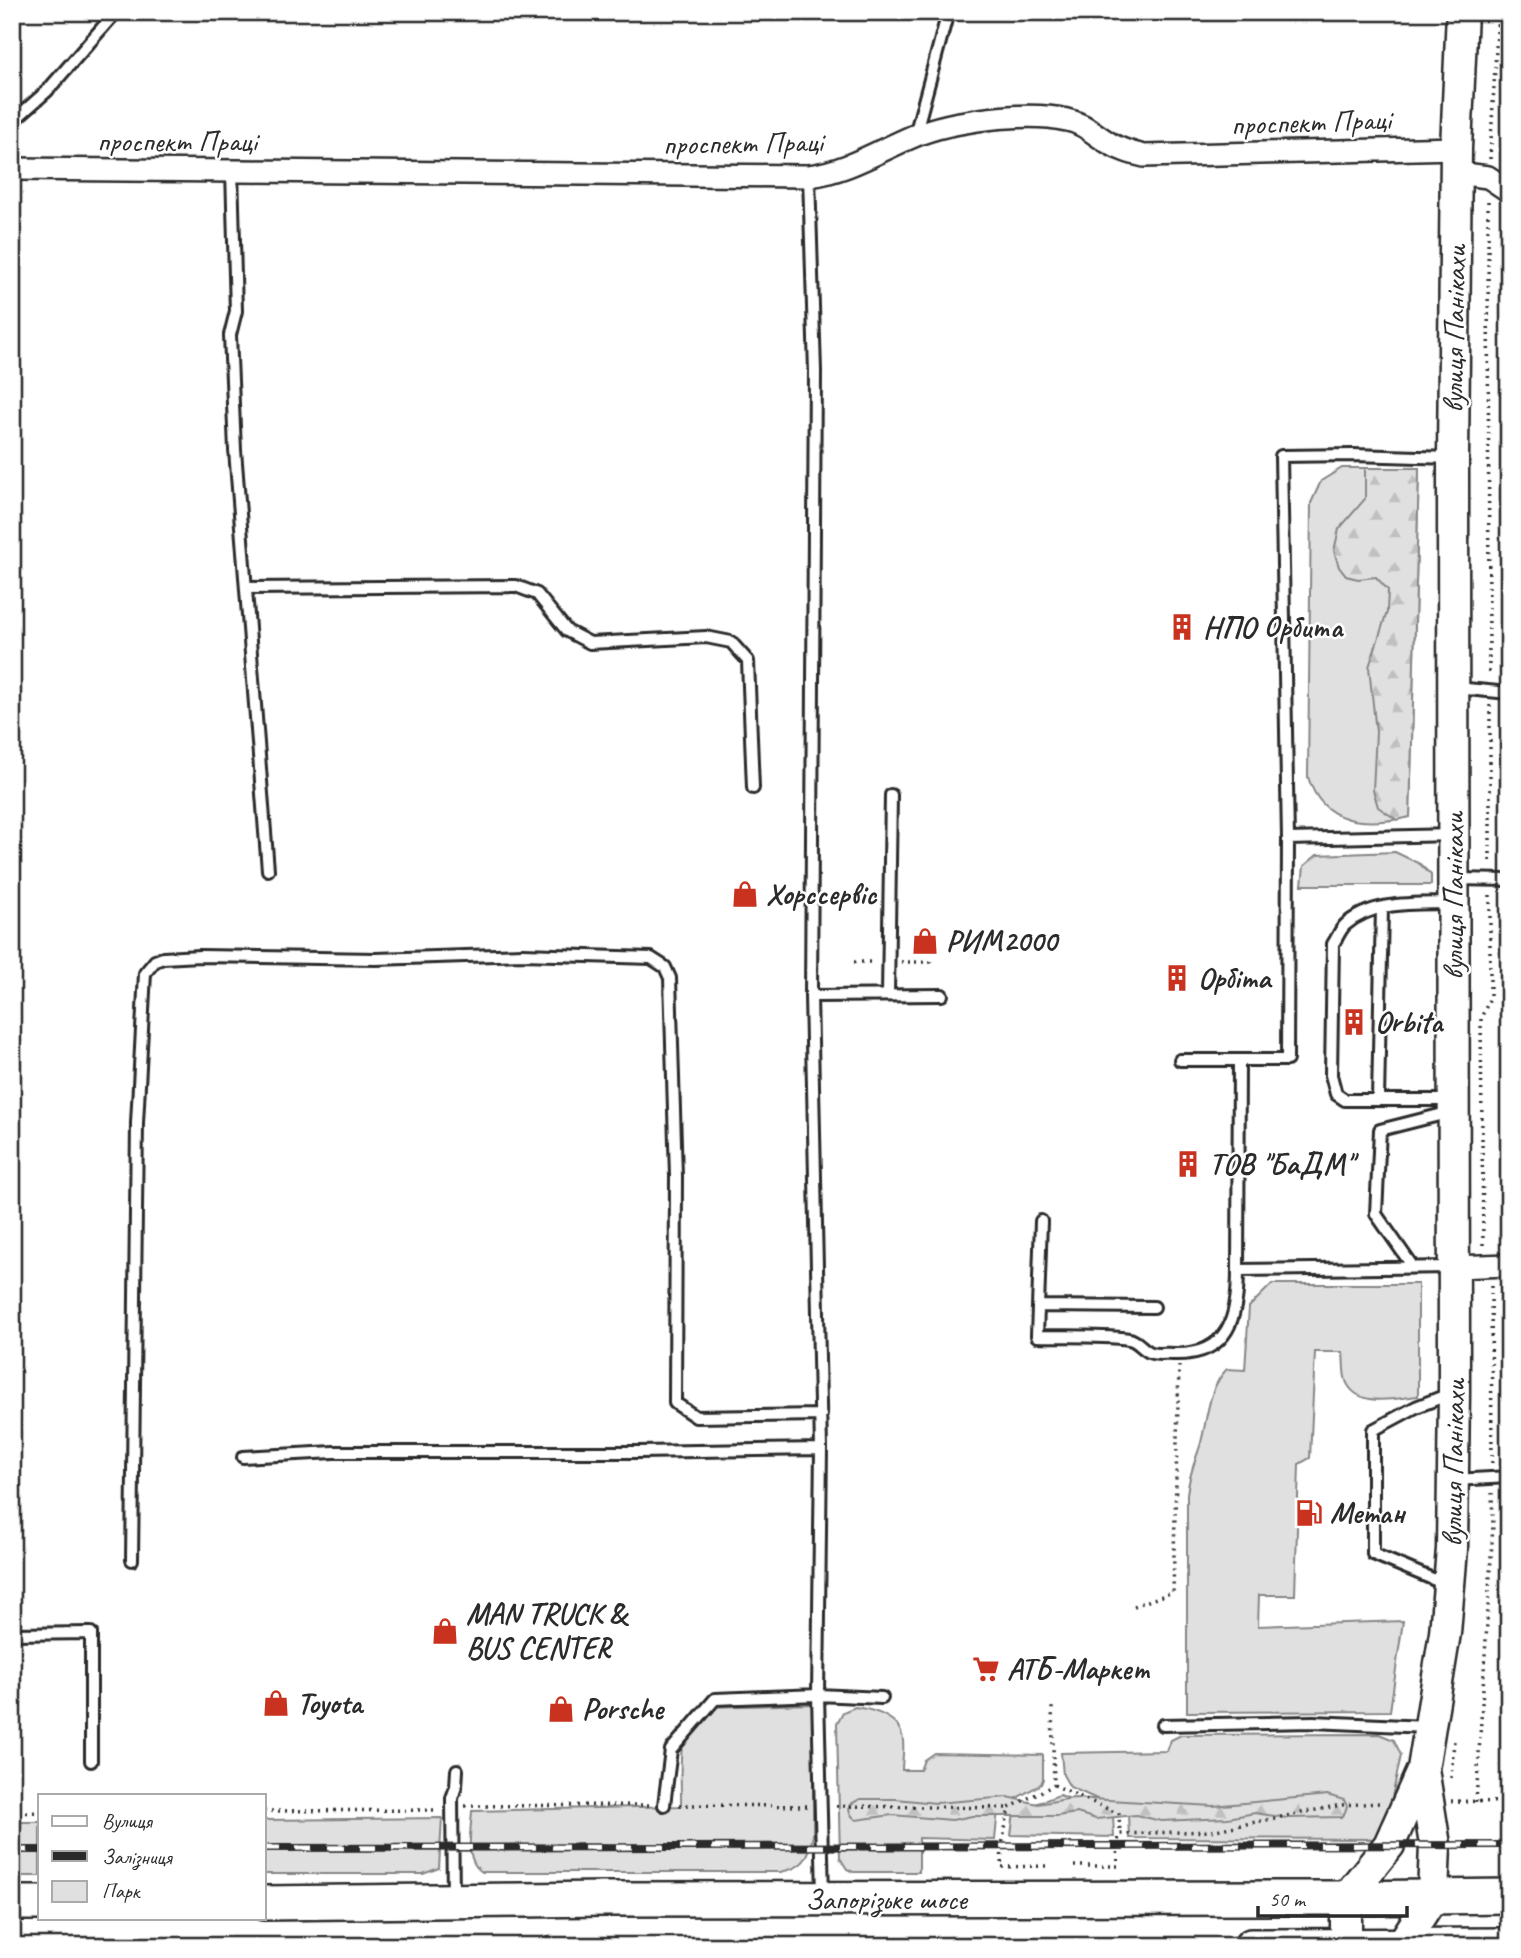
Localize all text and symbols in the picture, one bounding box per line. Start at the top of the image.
street label: проспект Праці [1230,100,1395,144]
street label: проспект Праці [97,122,260,160]
street label: проспект Праці [663,123,827,163]
street label: вулиця Панікахи [1434,243,1474,413]
place label: НПО Орбита [1203,608,1344,646]
building icon: НПО Орбита [1167,612,1197,642]
street label: вулиця Панікахи [1434,810,1472,980]
place label: Хорссервіс [766,875,878,913]
shop icon: Хорссервіс [730,879,760,909]
place label: РИМ2000 [946,922,1060,960]
shop icon: РИМ2000 [910,926,940,956]
place label: Орбіта [1198,959,1273,997]
building icon: Орбіта [1162,963,1192,993]
place label: Orbita [1375,1003,1445,1041]
building icon: Orbita [1339,1007,1369,1037]
place label: ТОВ "БаДМ" [1209,1145,1360,1183]
building icon: ТОВ "БаДМ" [1173,1149,1203,1179]
street label: вулиця Панікахи [1433,1377,1473,1547]
place label: Метан [1330,1494,1406,1532]
fuel station icon: Метан [1294,1498,1324,1528]
place label: MAN TRUCK & BUS CENTER [466,1595,630,1667]
shop icon: MAN TRUCK & BUS CENTER [430,1616,460,1646]
place label: АТБ-Маркет [1007,1650,1150,1688]
supermarket icon: АТБ-Маркет [971,1654,1001,1684]
place label: Toyota [297,1684,365,1722]
shop icon: Toyota [261,1688,291,1718]
place label: Porsche [582,1690,665,1728]
shop icon: Porsche [546,1694,576,1724]
legend [38,1794,266,1920]
text: Вулиця [102,1808,153,1834]
text: Залізниця [102,1844,173,1871]
scale bar [1258,1874,1407,1918]
text: Парк [102,1878,142,1904]
street label: Запорізьке шосе [805,1880,969,1918]
text: 50 m [1269,1886,1307,1912]

